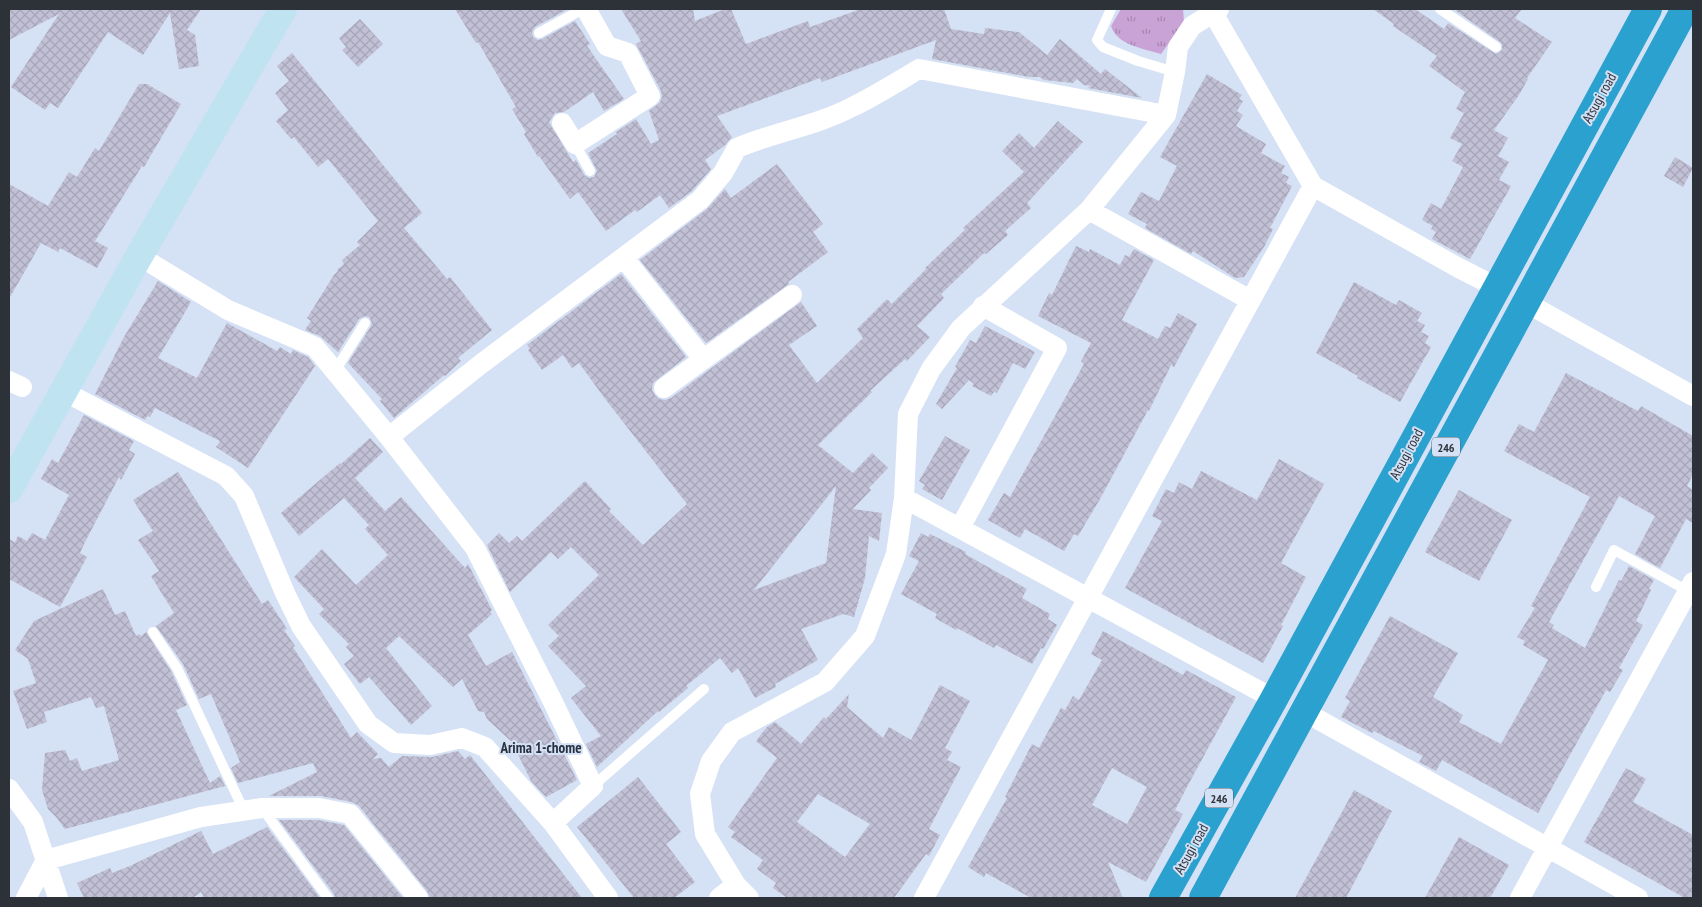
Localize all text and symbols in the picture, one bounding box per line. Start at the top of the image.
street label: Atsugi road [1578,70,1620,126]
street label: Atsugi road [1385,426,1427,482]
road number: 246 [1432,438,1460,457]
district label: Arima 1-chome [499,738,582,757]
road number: 246 [1205,788,1233,808]
street label: Atsugi road [1170,821,1212,877]

